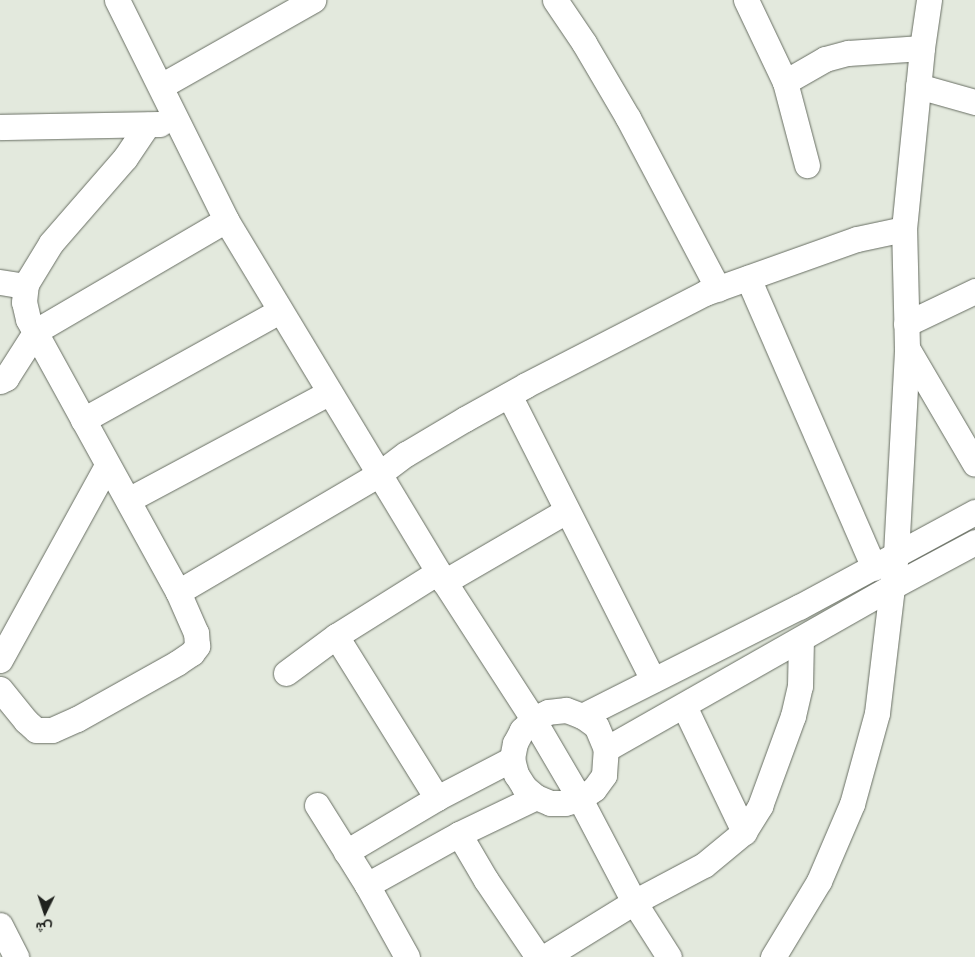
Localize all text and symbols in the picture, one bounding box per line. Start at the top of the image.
north arrow [20,887,70,937]
text: ش [35,918,53,937]

